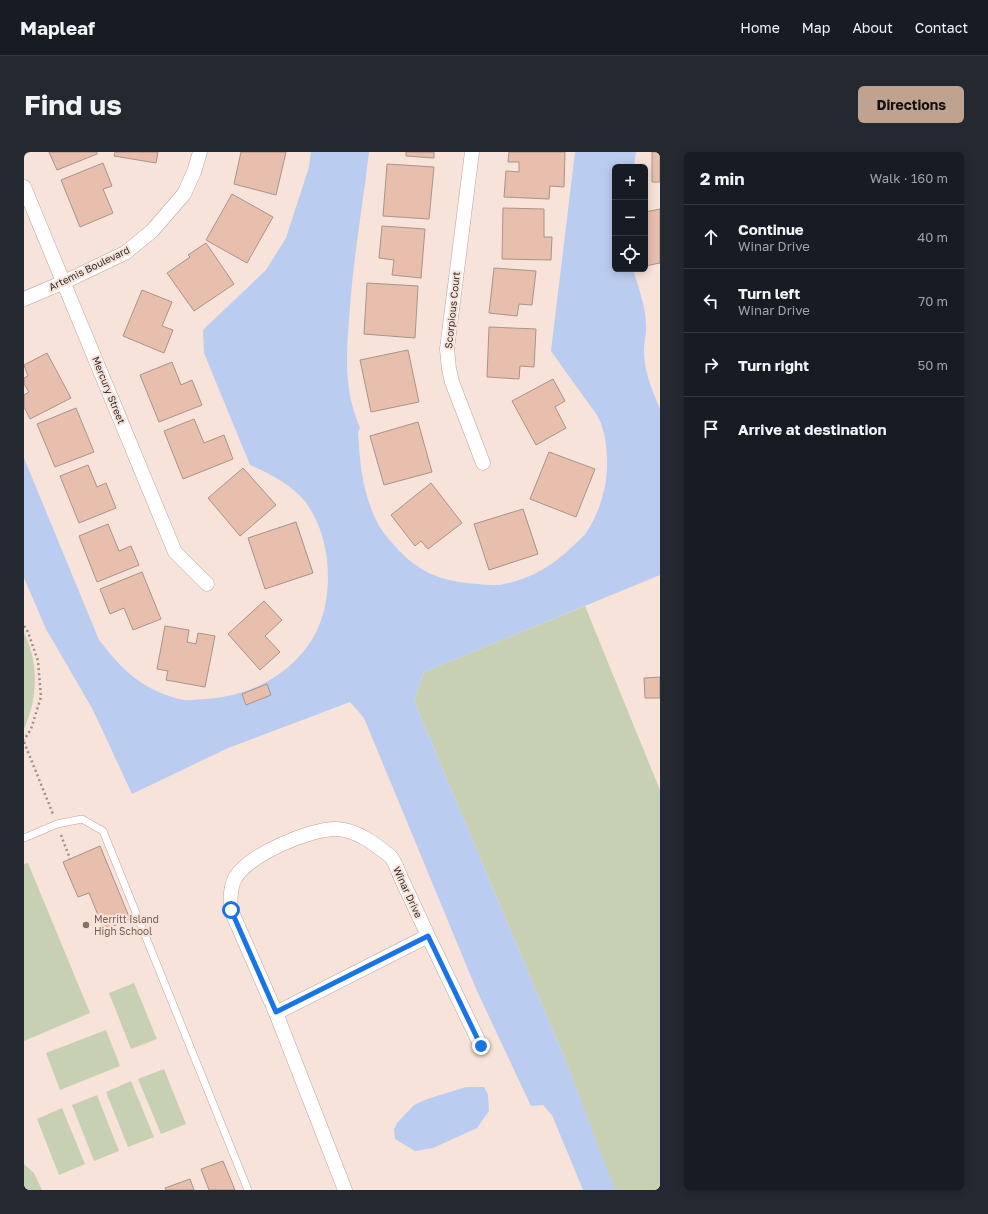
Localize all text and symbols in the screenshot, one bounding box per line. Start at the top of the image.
text: Mapleaf [20,16,95,39]
text: Home [740,19,780,36]
text: Map [802,19,830,36]
text: About [852,19,893,36]
text: Contact [915,19,968,36]
button: Directions [858,86,964,123]
text: Find us [24,88,122,121]
map controls [612,164,648,272]
button: + [612,164,648,200]
text: 2 min [700,168,744,189]
text: Walk · 160 m [870,170,948,186]
button: − [612,200,648,236]
text: Continue [738,220,804,238]
icon: ahead [700,226,722,248]
text: 40 m [917,229,948,245]
button: locate [612,236,648,272]
text: Winar Drive [738,238,810,254]
street label: Artemis Boulevard [47,243,131,293]
street label: Scorpious Court [442,271,462,349]
text: Turn left [738,284,800,302]
icon: left [700,290,722,312]
text: 70 m [918,293,948,309]
text: Winar Drive [738,302,810,318]
icon: right [700,354,722,376]
street label: Mercury Street [90,355,128,425]
text: Turn right [738,356,809,374]
text: 50 m [918,357,948,373]
icon: arrive [700,418,722,440]
text: Arrive at destination [738,420,887,438]
street label: Winar Drive [391,864,425,920]
route start [222,901,240,919]
place label: Merritt Island High School [94,913,159,937]
marker: Merritt Island High School [81,920,91,930]
route end [472,1037,490,1055]

